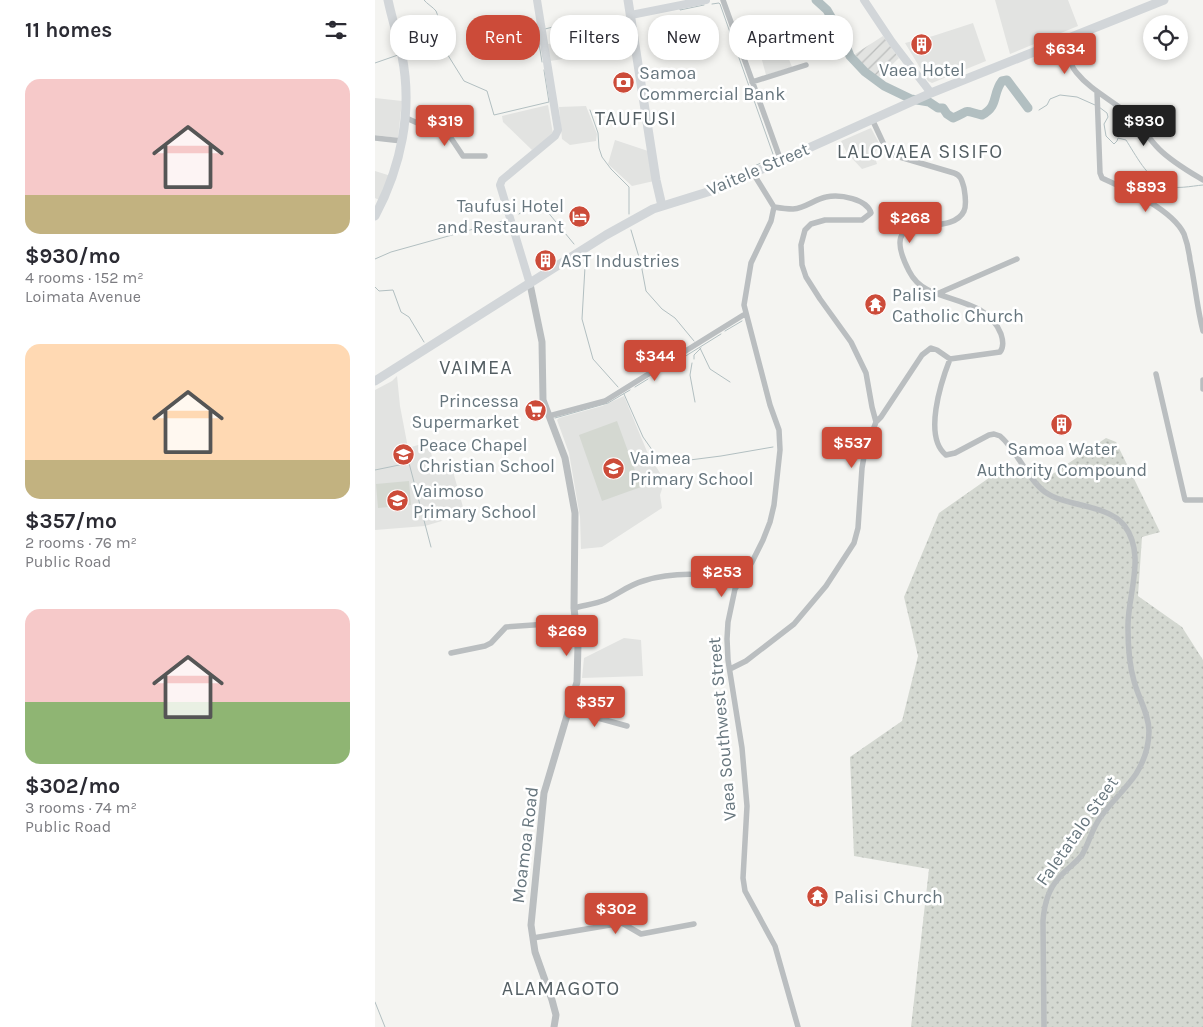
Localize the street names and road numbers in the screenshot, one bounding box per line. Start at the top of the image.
street label: Vaitele Street [704,138,813,200]
street label: Vaea Southwest Street [703,636,741,822]
street label: Faletatalo Steet [1031,772,1123,890]
street label: Moamoa Road [507,785,543,905]

